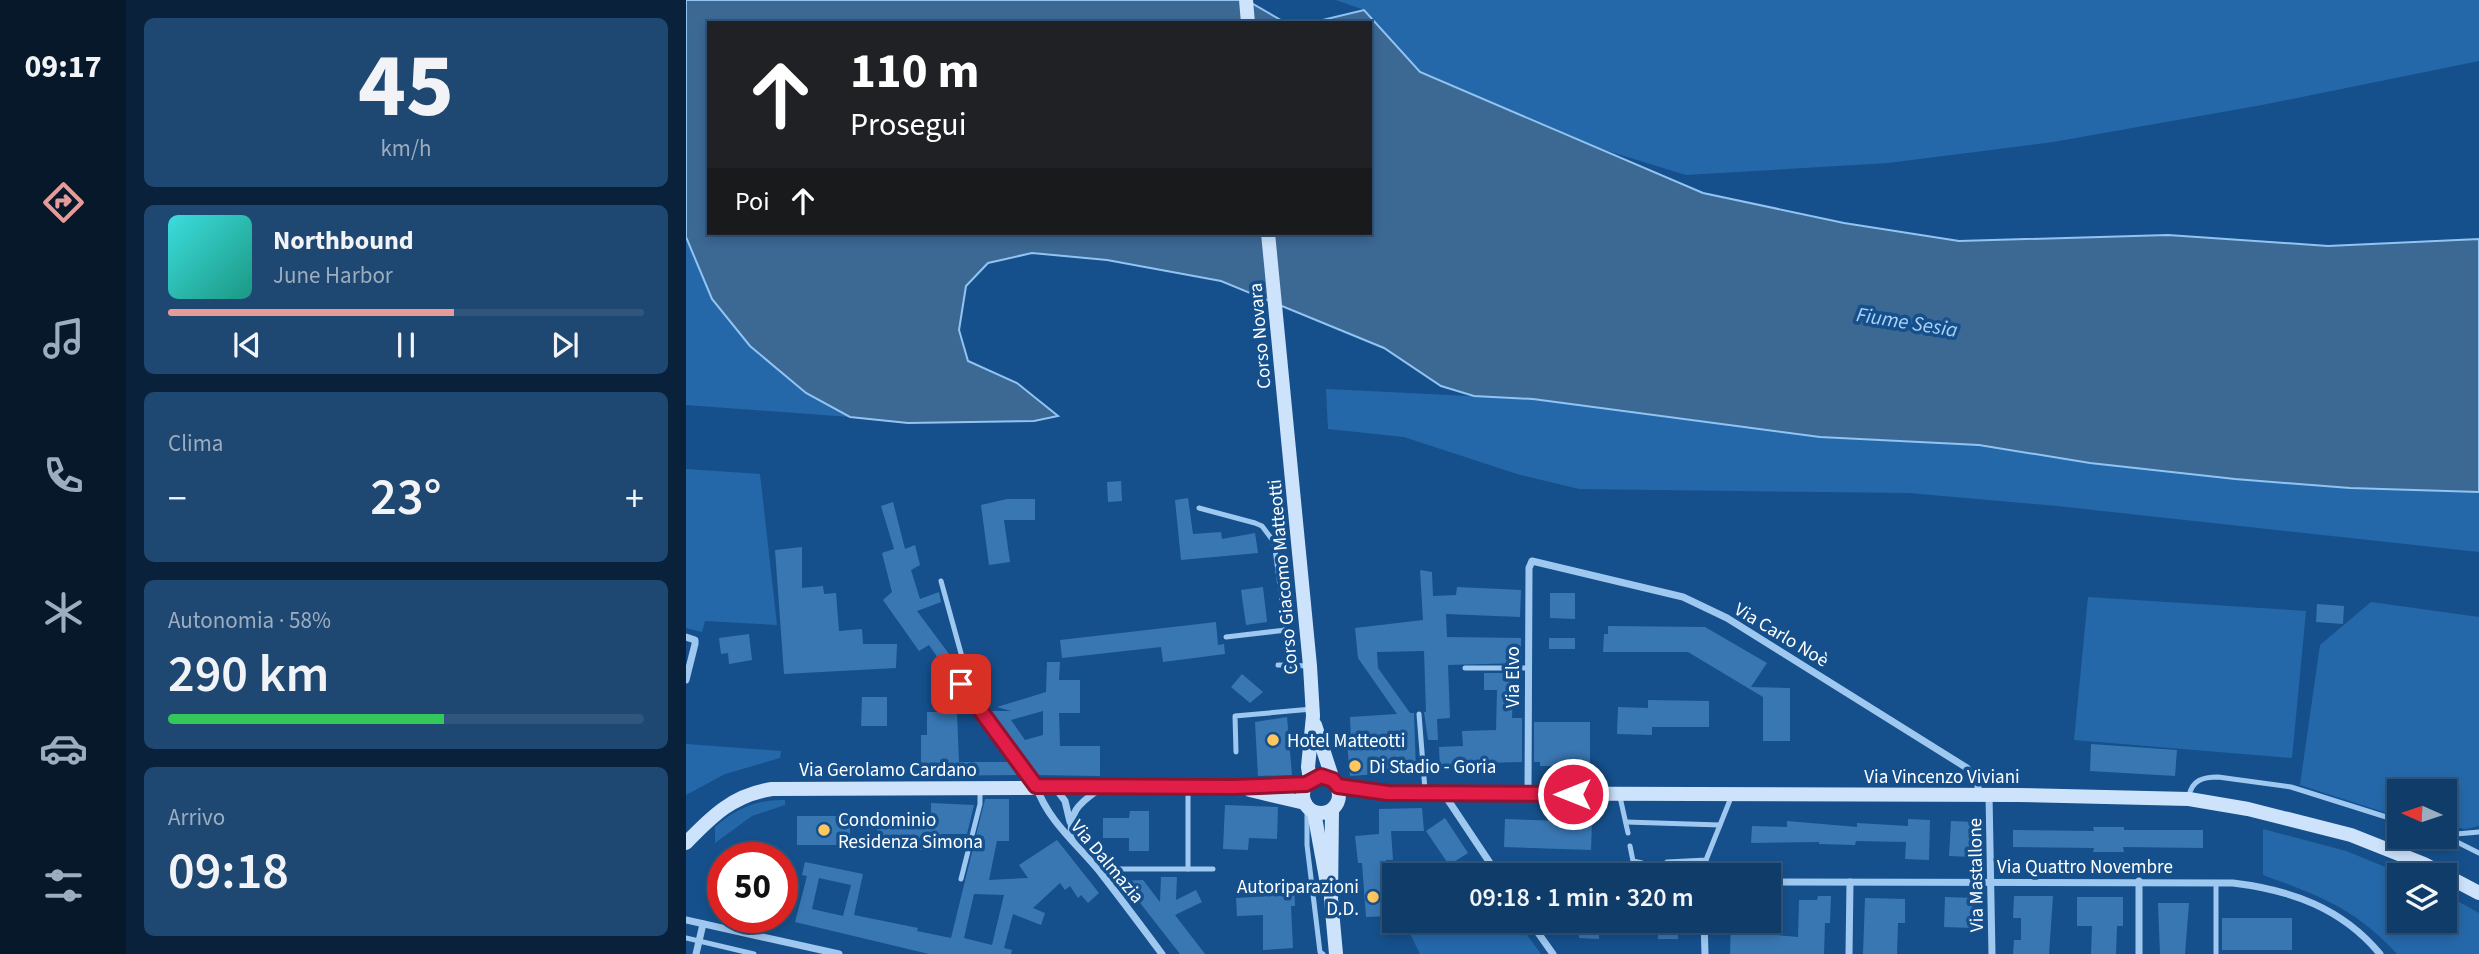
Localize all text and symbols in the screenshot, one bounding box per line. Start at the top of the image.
text: 45 [358,22,454,151]
text: 110 m [850,37,979,107]
text: 09:17 [24,44,102,90]
icon: ahead [735,49,826,140]
text: Prosegui [850,102,967,148]
text: km/h [380,132,432,165]
icon: directions [39,178,88,227]
icon: ahead [784,182,822,220]
text: Poi [735,183,770,220]
text: Northbound [273,222,414,259]
text: June Harbor [273,259,393,292]
street label: Corso Novara [1242,282,1279,390]
water label: Fiume Sesia [1854,299,1960,345]
icon: music [39,314,88,363]
icon: previous [228,326,266,364]
icon: pause [387,326,425,364]
icon: next [546,326,584,364]
text: Clima [168,427,223,460]
icon: phone [39,451,88,500]
text: 23° [370,461,442,535]
text: − [168,472,187,526]
text: + [625,472,644,526]
street label: Corso Giacomo Matteotti [1262,478,1305,676]
icon: climate [39,588,88,637]
street label: Via Carlo Noè [1729,596,1834,674]
text: Autonomia · 58% [168,604,331,637]
text: 290 km [168,638,329,712]
street label: Via Elvo [1500,646,1527,708]
pin [931,654,991,714]
icon: arrive [942,665,980,703]
icon: car [39,724,88,773]
place label: Hotel Matteotti [1287,728,1405,755]
marker: Hotel Matteotti [1265,732,1281,748]
place label: Di Stadio - Goria [1369,754,1496,781]
street label: Via Gerolamo Cardano [799,757,977,784]
position arrow [1536,757,1610,831]
marker: Di Stadio - Goria [1347,758,1363,774]
street label: Via Vincenzo Viviani [1864,764,2020,791]
north arrow [2387,779,2457,849]
map controls [2387,779,2457,933]
text: Arrivo [168,801,225,834]
place label: Condominio Residenza Simona [838,807,983,856]
street label: Via Dalmazia [1064,814,1150,910]
street label: Via Mastallone [1962,818,1991,932]
marker: Condominio Residenza Simona [816,822,832,838]
text: 09:18 [168,835,289,909]
speed limit sign: 50 [707,842,798,933]
street label: Via Quattro Novembre [1997,854,2173,881]
icon: filters [39,861,88,910]
button: layers [2387,863,2457,933]
place label: Autoriparazioni D.D. [1237,874,1359,923]
text: 09:18 · 1 min · 320 m [1469,879,1694,916]
marker: Autoriparazioni D.D. [1365,889,1381,905]

